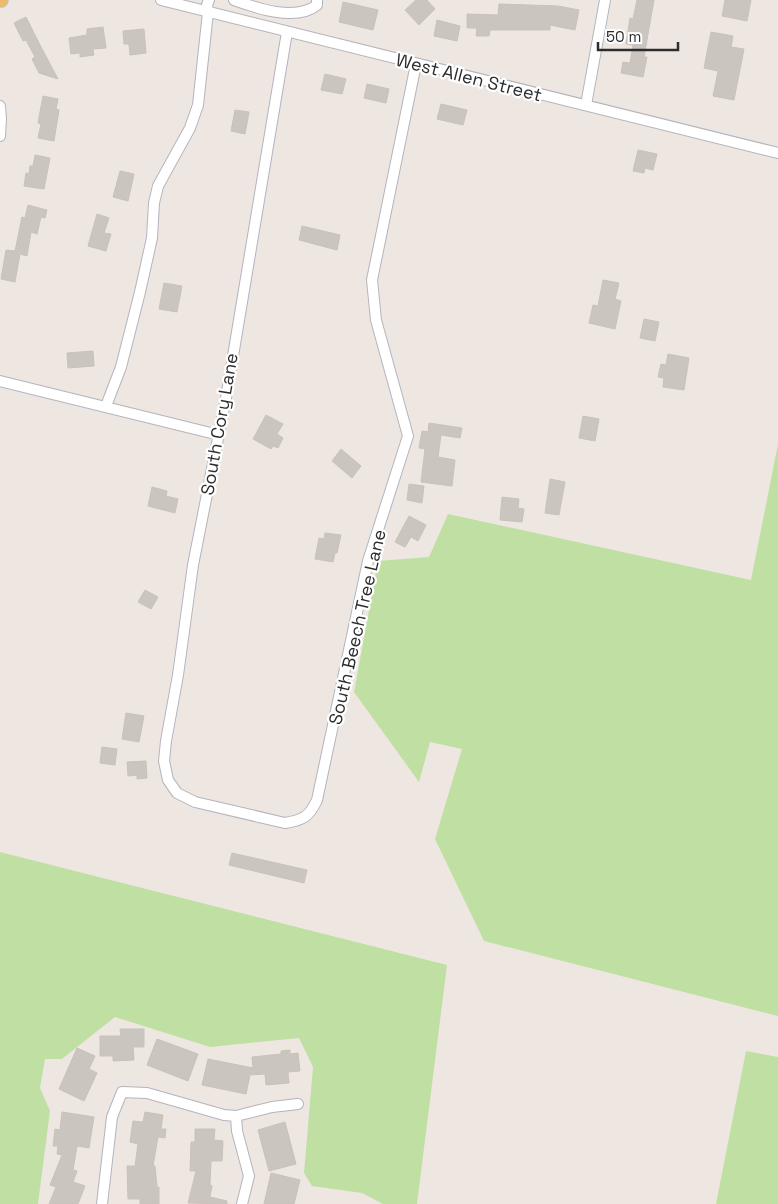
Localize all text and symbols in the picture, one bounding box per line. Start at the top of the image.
scale bar [598,20,678,52]
text: 50 m [606,27,641,46]
street label: West Allen Street [394,48,544,106]
street label: South Cory Lane [195,351,243,497]
street label: South Beech Tree Lane [323,527,391,727]

